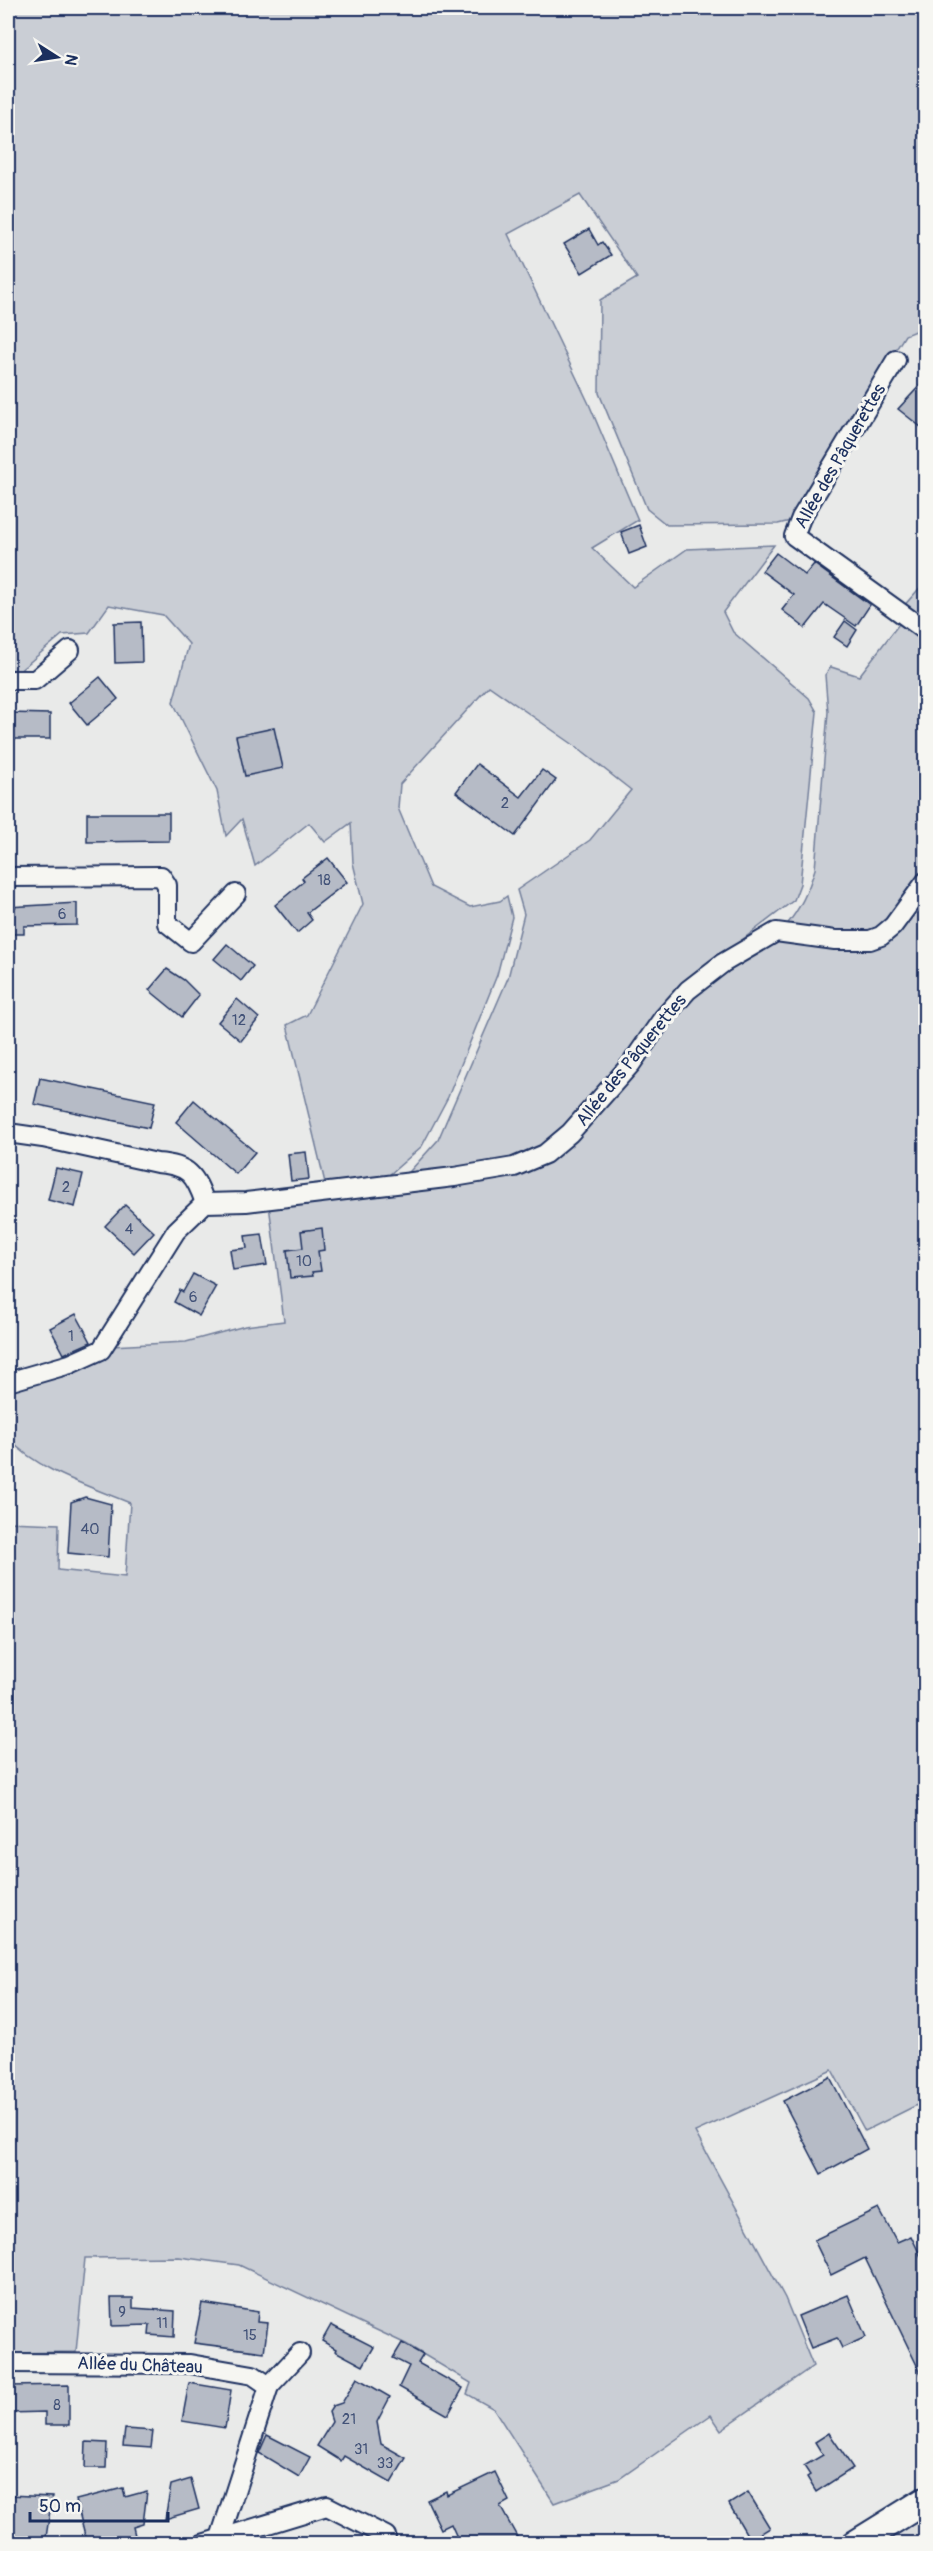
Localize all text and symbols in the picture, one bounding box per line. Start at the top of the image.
north arrow [27,27,87,87]
text: N [60,53,82,67]
street label: Allée des Pâquerettes [790,380,891,533]
house number: 2 [501,794,509,813]
house number: 18 [317,871,331,890]
house number: 6 [58,905,66,924]
street label: Allée des Pâquerettes [571,990,692,1131]
house number: 12 [232,1011,246,1030]
house number: 2 [62,1178,70,1197]
house number: 4 [125,1220,134,1239]
house number: 10 [296,1252,312,1271]
house number: 6 [189,1288,197,1307]
house number: 1 [68,1327,74,1346]
house number: 40 [81,1520,99,1539]
house number: 9 [118,2303,126,2322]
house number: 11 [156,2314,168,2333]
house number: 15 [243,2326,257,2345]
street label: Allée du Château [77,2352,203,2379]
house number: 8 [53,2396,61,2415]
house number: 21 [342,2410,356,2429]
house number: 31 [354,2440,368,2459]
house number: 33 [377,2454,393,2473]
scale bar [30,2485,168,2523]
text: 50 m [39,2495,81,2518]

